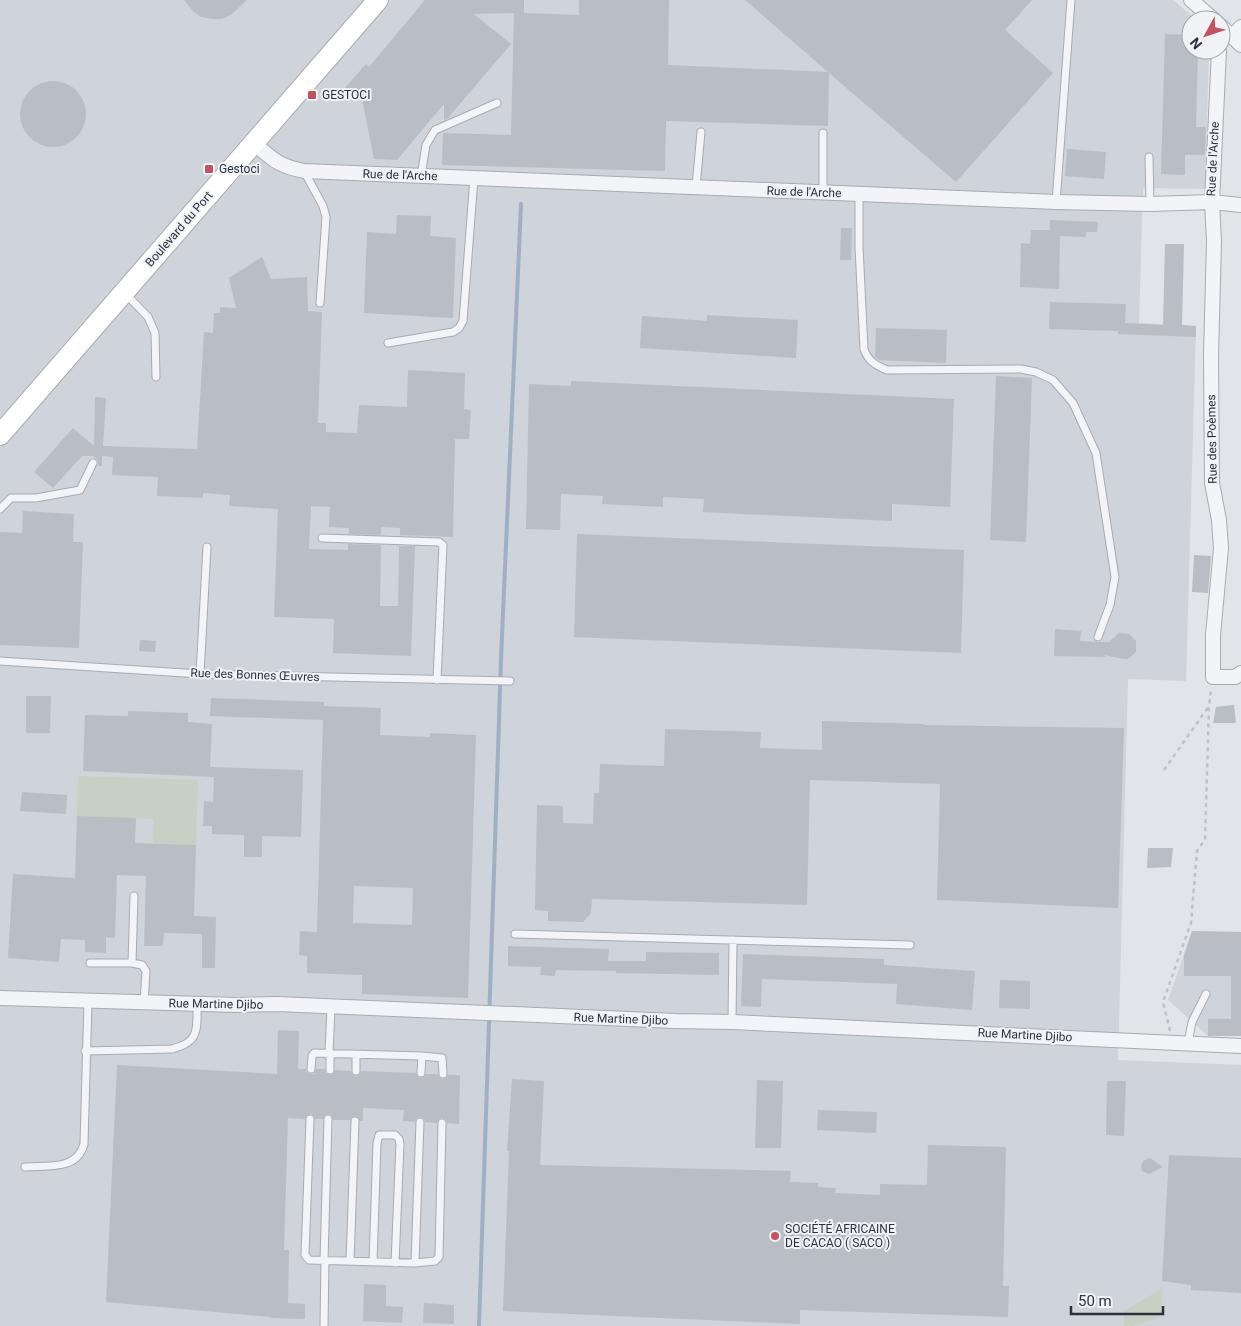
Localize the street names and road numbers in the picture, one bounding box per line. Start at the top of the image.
street label: Rue de l'Arche [1204,121,1222,197]
street label: Rue de l'Arche [362,167,438,183]
street label: Rue de l'Arche [766,184,842,200]
street label: Boulevard du Port [143,188,216,269]
street label: Rue des Poèmes [1204,394,1220,484]
street label: Rue des Bonnes Œuvres [190,666,320,684]
street label: Rue Martine Djibo [168,996,264,1012]
street label: Rue Martine Djibo [573,1010,669,1028]
street label: Rue Martine Djibo [977,1026,1073,1044]

